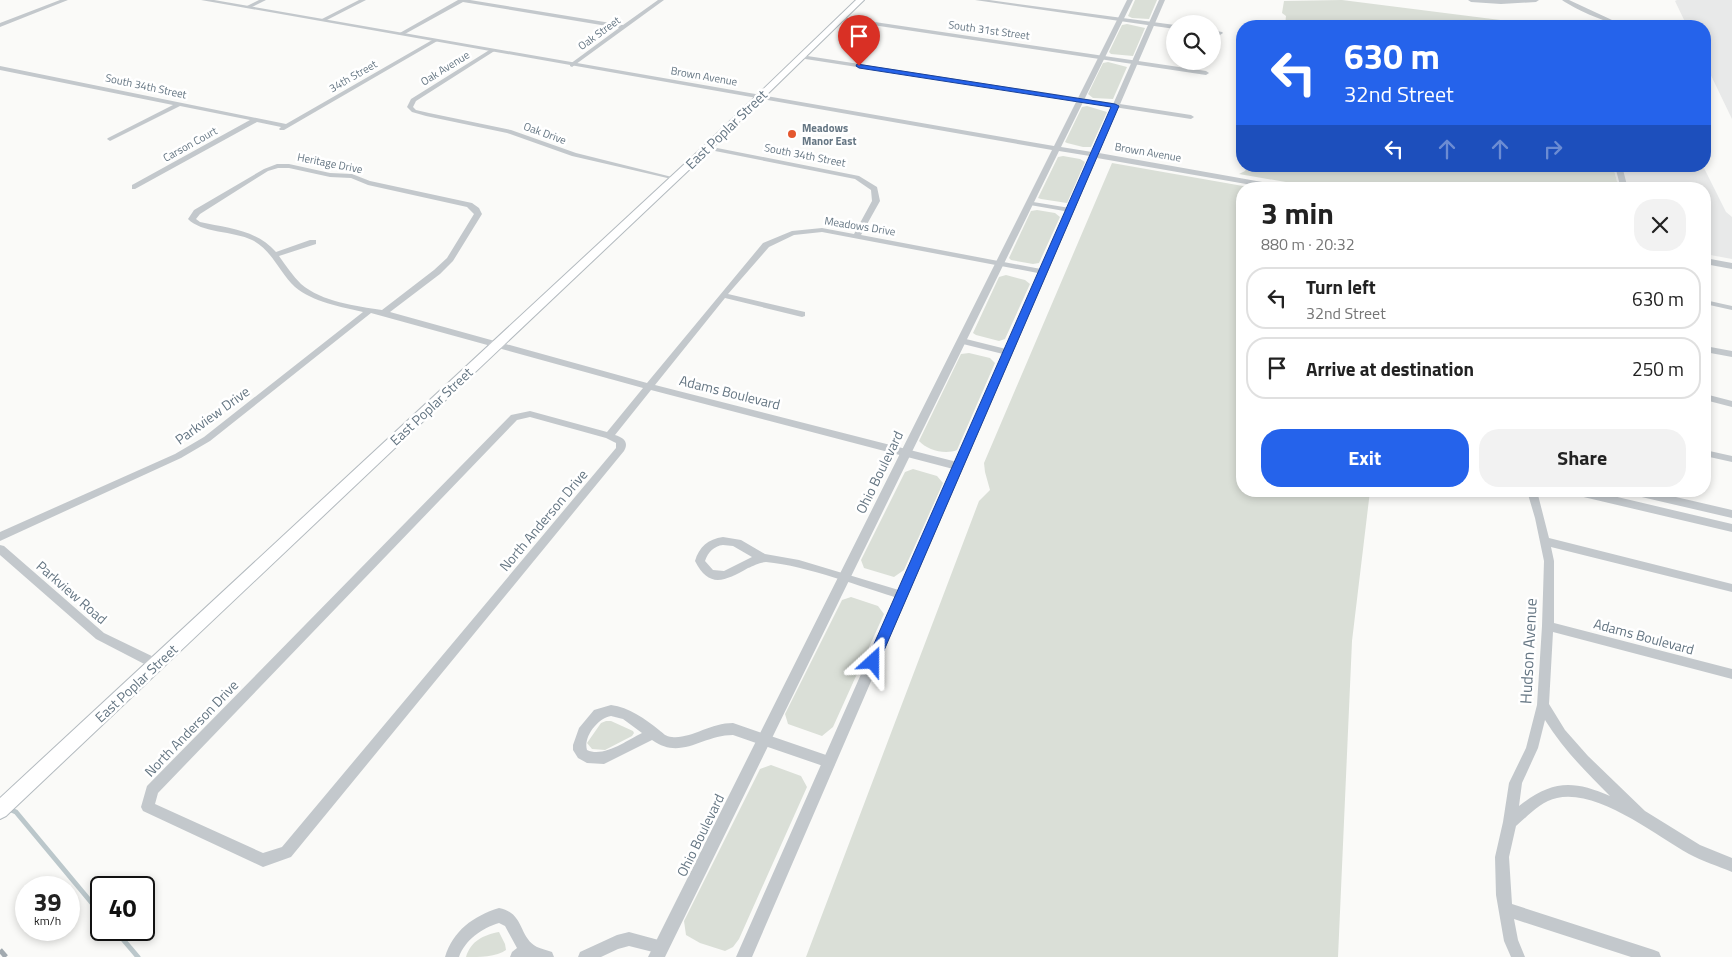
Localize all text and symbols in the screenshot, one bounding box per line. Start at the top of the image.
street label: Oak Street [575,12,624,54]
pin [838,15,880,66]
map controls [1166,15,1221,70]
button: search [1166,15,1221,70]
street label: South 31st Street [947,16,1031,44]
icon: arrive [845,22,873,50]
text: 630 m [1344,29,1440,83]
icon: left [1261,40,1326,105]
street label: Oak Avenue [417,46,473,89]
street label: 34th Street [326,56,380,96]
street label: Brown Avenue [669,62,739,90]
street label: South 34th Street [104,70,188,102]
text: 32nd Street [1344,77,1454,111]
street label: East Poplar Street [680,84,772,174]
street label: Oak Drive [521,118,569,148]
place label: Meadows Manor East [802,120,856,149]
street label: Carson Court [160,122,220,165]
marker: Meadows Manor East [786,128,798,140]
icon: left [1380,135,1408,163]
icon: ahead [1433,135,1461,163]
icon: ahead [1486,135,1514,163]
icon: right [1539,135,1567,163]
street label: Brown Avenue [1113,138,1183,166]
street label: South 34th Street [763,139,847,171]
street label: Heritage Drive [296,149,364,177]
text: 3 min [1261,190,1334,236]
button: close [1634,199,1686,251]
street label: Meadows Drive [823,212,897,240]
text: 880 m · 20:32 [1261,232,1355,256]
text: Turn left [1306,272,1376,301]
icon: left [1263,284,1291,312]
text: 630 m [1632,284,1684,313]
text: 32nd Street [1306,301,1386,325]
icon: arrive [1263,354,1291,382]
text: Arrive at destination [1306,354,1474,383]
text: 250 m [1632,354,1684,383]
street label: East Poplar Street [385,362,477,450]
street label: Adams Boulevard [677,369,783,415]
street label: Parkview Drive [170,381,254,449]
street label: Ohio Boulevard [850,427,908,517]
button: Exit [1261,429,1469,487]
button: Share [1479,429,1686,487]
street label: North Anderson Drive [494,464,592,576]
street label: Parkview Road [32,555,112,629]
street label: Hudson Avenue [1513,598,1543,704]
street label: Adams Boulevard [1591,612,1697,660]
position arrow [846,635,898,687]
street label: East Poplar Street [90,639,182,727]
street label: North Anderson Drive [139,675,243,781]
street label: Ohio Boulevard [671,790,729,880]
speed limit sign: 40 [90,876,155,941]
text: 39 [33,883,62,921]
text: km/h [34,911,61,930]

